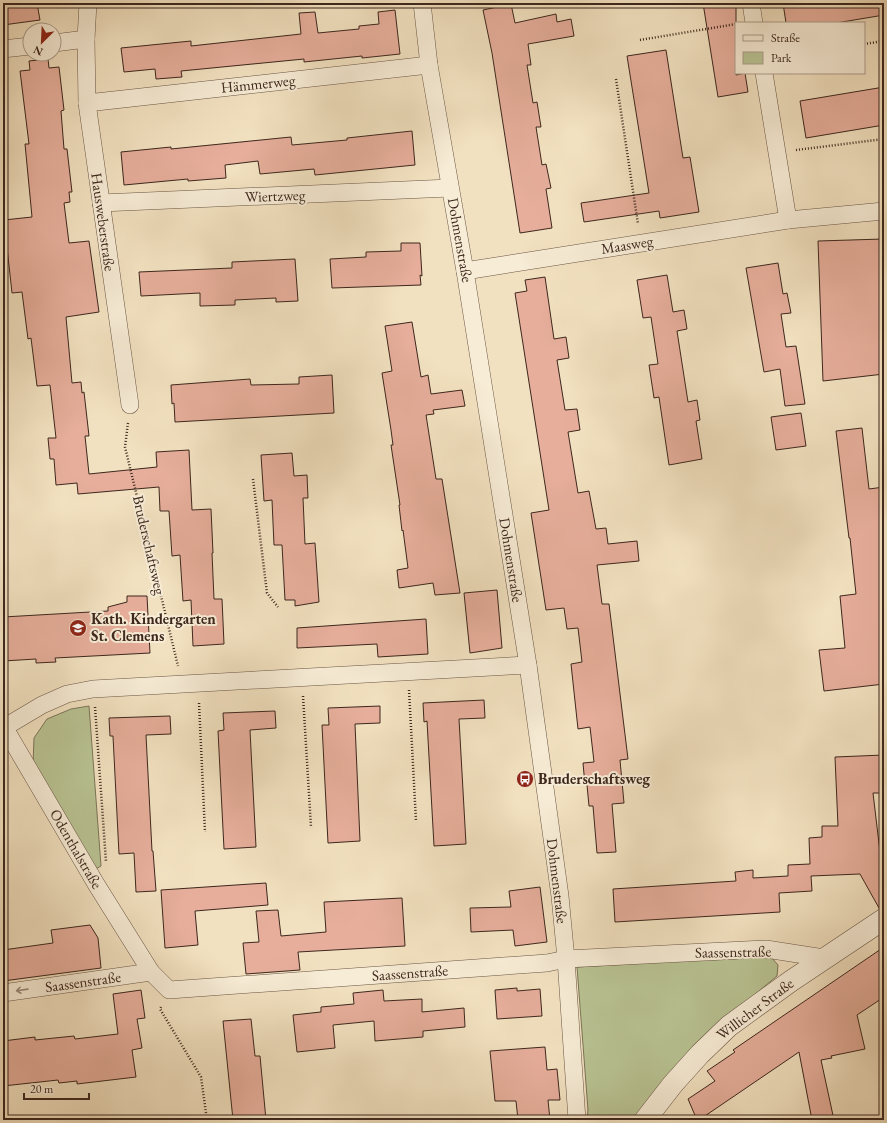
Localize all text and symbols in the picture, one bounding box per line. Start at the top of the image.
north arrow [22,22,62,62]
legend [735,22,865,74]
text: Straße [771,30,800,46]
text: N [31,43,45,59]
text: Park [771,50,792,66]
street label: Hämmerweg [220,70,297,97]
street label: Hausweberstraße [87,171,120,273]
street label: Wiertzweg [244,185,306,206]
street label: Dohmenstraße [444,196,477,284]
street label: Maasweg [600,231,655,258]
street label: Bruderschaftsweg [129,493,170,597]
street label: Dohmenstraße [495,516,528,604]
place label: Kath. Kindergarten St. Clemens [91,609,216,645]
school or university icon: Kath. Kindergarten St. Clemens [68,618,88,638]
bus stop icon: Bruderschaftsweg [515,769,535,789]
place label: Bruderschaftsweg [538,769,650,788]
street label: Odenthalstraße [46,806,107,892]
street label: Dohmenstraße [543,837,572,925]
street label: Saassenstraße [695,941,771,962]
street label: Saassenstraße [371,960,449,985]
street label: Saassenstraße [44,967,122,996]
street label: Willicher Straße [712,973,797,1044]
one-way arrow [16,986,29,994]
scale bar [24,1075,89,1101]
text: 20 m [30,1081,54,1097]

